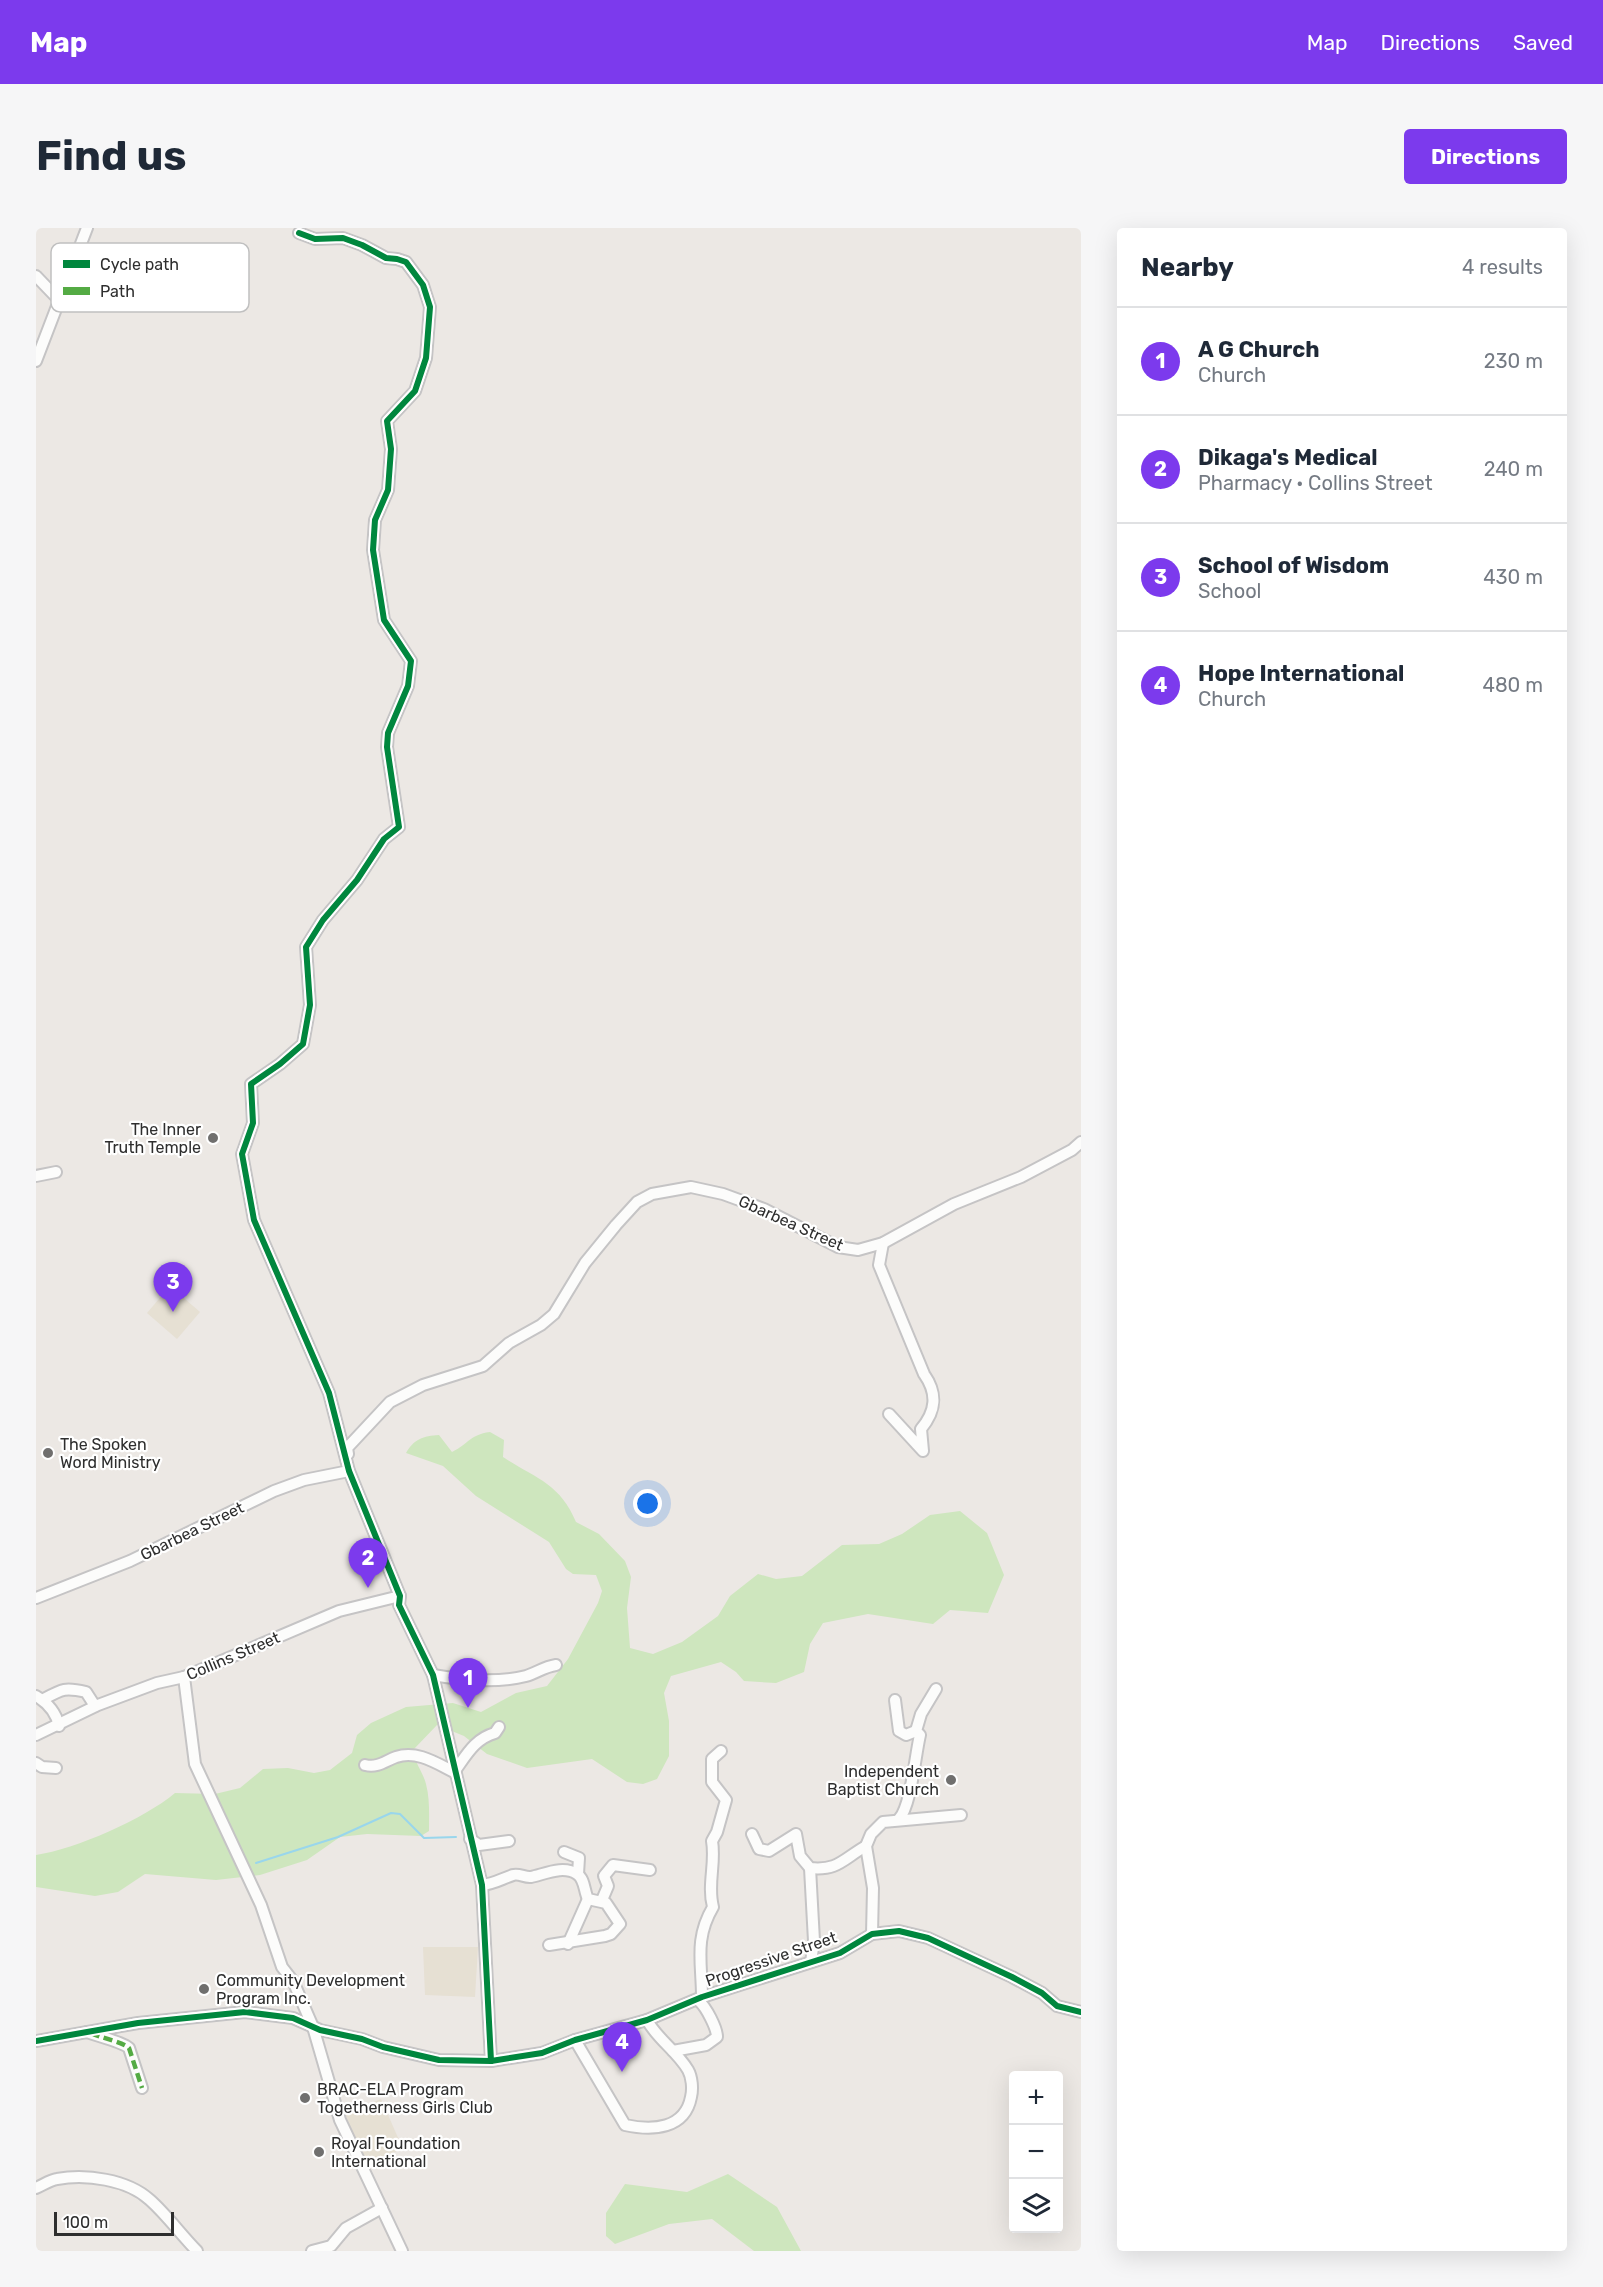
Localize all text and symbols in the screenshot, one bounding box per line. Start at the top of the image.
text: Map [30,26,87,59]
text: Map [1307,30,1348,55]
text: Directions [1381,30,1480,55]
text: Saved [1513,30,1573,55]
button: Directions [1404,129,1567,184]
text: Find us [36,131,187,181]
legend [51,243,249,312]
text: Nearby [1141,252,1234,283]
text: Cycle path [100,255,179,274]
text: 4 results [1462,255,1543,279]
text: Path [100,282,135,301]
text: A G Church [1198,336,1319,363]
text: 1 [1156,349,1165,373]
text: 230 m [1484,349,1543,373]
text: Church [1198,363,1266,387]
text: Dikaga's Medical [1198,444,1378,471]
text: 2 [1154,457,1167,481]
text: 240 m [1484,457,1543,481]
text: Pharmacy · Collins Street [1198,471,1433,495]
text: School of Wisdom [1198,552,1389,579]
text: 3 [1154,565,1167,589]
text: 430 m [1483,565,1543,589]
text: School [1198,579,1261,603]
text: Hope International [1198,660,1404,687]
text: 4 [1154,673,1167,697]
text: 480 m [1482,673,1543,697]
text: Church [1198,687,1266,711]
place label: The Inner Truth Temple [105,1120,201,1157]
marker: The Inner Truth Temple [206,1131,220,1145]
street label: Gbarbea Street [736,1191,846,1255]
pin: 3 [154,1262,192,1312]
place label: The Spoken Word Ministry [60,1435,161,1472]
marker: The Spoken Word Ministry [41,1446,55,1460]
your location [633,1489,662,1518]
street label: Gbarbea Street [137,1498,247,1564]
pin: 2 [348,1538,388,1588]
street label: Collins Street [183,1628,283,1684]
pin: 1 [448,1658,488,1708]
place label: Independent Baptist Church [827,1762,939,1799]
marker: Independent Baptist Church [944,1773,958,1787]
street label: Progressive Street [703,1928,839,1990]
place label: Community Development Program Inc. [216,1971,405,2008]
marker: Community Development Program Inc. [197,1982,211,1996]
pin: 4 [602,2022,642,2072]
map controls [1009,2071,1063,2233]
button: + [1009,2071,1063,2125]
place label: BRAC-ELA Program Togetherness Girls Club [317,2080,493,2117]
marker: BRAC-ELA Program Togetherness Girls Club [298,2091,312,2105]
button: − [1009,2125,1063,2179]
place label: Royal Foundation International [331,2134,460,2171]
marker: Royal Foundation International [312,2145,326,2159]
button: layers [1009,2179,1063,2233]
scale bar [54,2209,174,2236]
text: 100 m [63,2213,108,2232]

